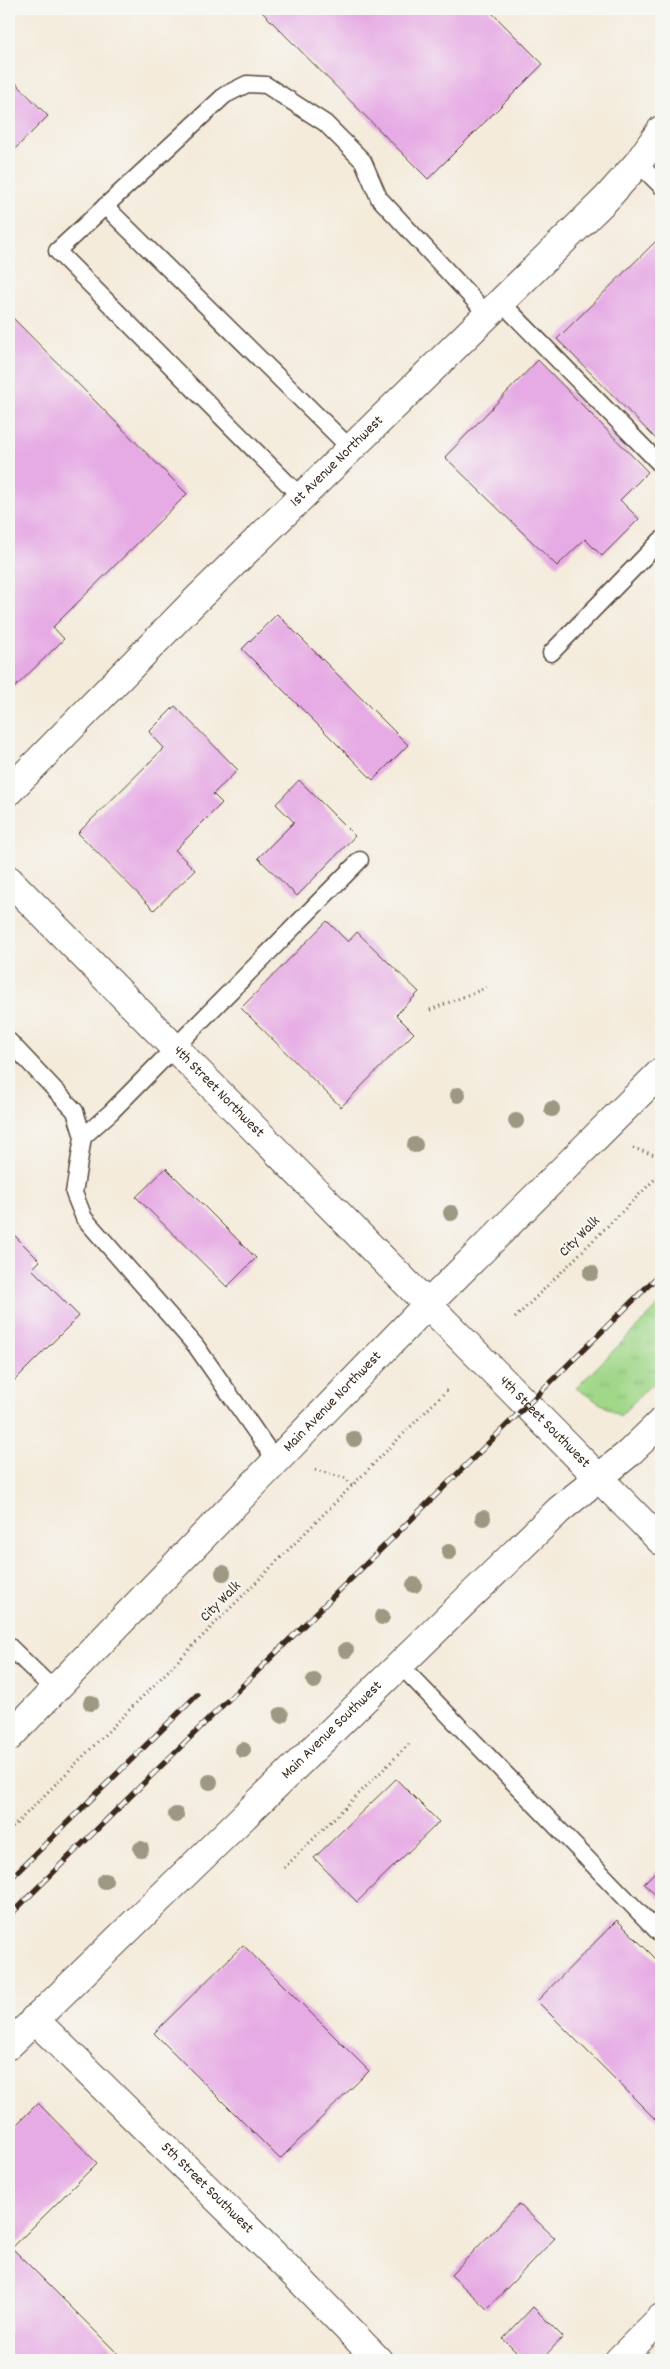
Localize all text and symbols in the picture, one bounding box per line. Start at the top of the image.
street label: 1st Avenue Northwest [286,410,389,513]
street label: 4th Street Northwest [167,1041,269,1144]
street label: City Walk [554,1211,606,1263]
street label: Main Avenue Northwest [279,1346,388,1458]
street label: 4th Street Southwest [493,1371,595,1474]
street label: City Walk [195,1576,247,1628]
street label: Main Avenue Southwest [277,1676,388,1785]
street label: 5th Street Southwest [155,2138,259,2240]

